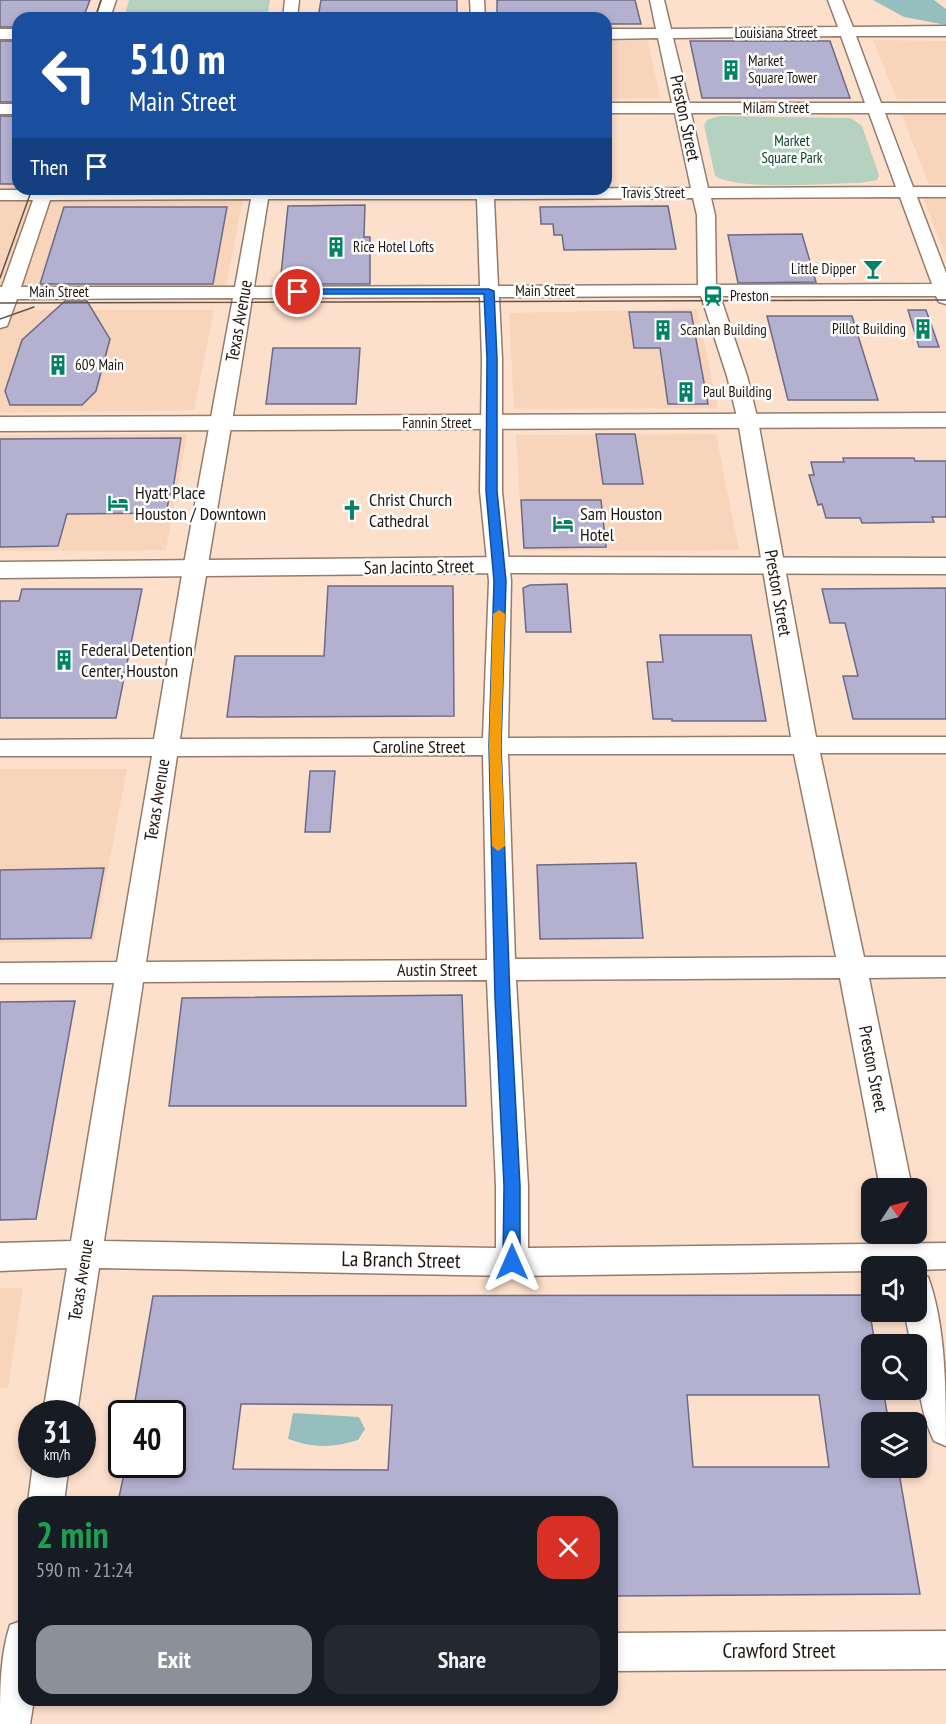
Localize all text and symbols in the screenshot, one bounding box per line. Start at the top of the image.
street label: Louisiana Street [735,23,817,42]
text: 510 m [129,31,226,86]
icon: left [30,36,108,114]
place label: Market Square Tower [748,51,818,87]
building icon: Market Square Tower [719,58,743,82]
street label: Preston Street [665,73,706,163]
text: Main Street [129,84,236,118]
street label: Milam Street [743,98,809,117]
park label: Market Square Park [761,131,823,167]
icon: arrive [80,150,113,183]
text: Then [30,153,68,181]
street label: Travis Street [621,183,685,202]
building icon: Rice Hotel Lofts [324,235,348,259]
place label: Rice Hotel Lofts [353,237,434,256]
bar icon: Little Dipper [861,257,885,281]
place label: Little Dipper [791,259,857,278]
pin [272,266,323,317]
icon: arrive [281,275,314,308]
street label: Texas Avenue [220,278,257,364]
street label: Main Street [515,281,575,300]
street label: Main Street [29,282,89,301]
station icon: Preston [701,284,725,308]
place label: Preston [730,286,769,305]
building icon: Pillot Building [911,317,935,341]
building icon: Scanlan Building [651,318,675,342]
place label: Pillot Building [832,319,906,338]
place label: Scanlan Building [680,320,767,339]
building icon: 609 Main [46,353,70,377]
place label: 609 Main [75,355,124,374]
building icon: Paul Building [674,380,698,404]
place label: Paul Building [703,382,772,401]
street label: Fannin Street [402,413,472,432]
place label: Hyatt Place Houston / Downtown [135,481,266,525]
place label: Christ Church Cathedral [369,488,452,532]
hotel icon: Hyatt Place Houston / Downtown [106,491,130,515]
church icon: Christ Church Cathedral [340,498,364,522]
place label: Sam Houston Hotel [580,502,662,546]
hotel icon: Sam Houston Hotel [551,512,575,536]
street label: Preston Street [760,548,797,638]
street label: San Jacinto Street [364,554,474,579]
place label: Federal Detention Center, Houston [81,638,193,682]
building icon: Federal Detention Center, Houston [52,648,76,672]
street label: Caroline Street [373,735,465,758]
street label: Texas Avenue [139,757,174,843]
street label: Austin Street [397,958,477,981]
street label: Preston Street [854,1024,893,1114]
north arrow [861,1178,927,1244]
map controls [861,1178,927,1478]
position arrow [480,1230,544,1294]
street label: Texas Avenue [63,1237,98,1323]
street label: La Branch Street [341,1245,461,1274]
button: sound [861,1256,927,1322]
button: search [861,1334,927,1400]
speed limit sign: 40 [108,1400,186,1478]
text: 31 [43,1412,71,1451]
button: layers [861,1412,927,1478]
text: km/h [44,1445,70,1464]
text: 2 min [36,1511,109,1558]
button: close [537,1516,600,1579]
text: 590 m · 21:24 [36,1557,133,1583]
button: Exit [36,1625,312,1694]
button: Share [324,1625,600,1694]
street label: Crawford Street [723,1637,836,1664]

